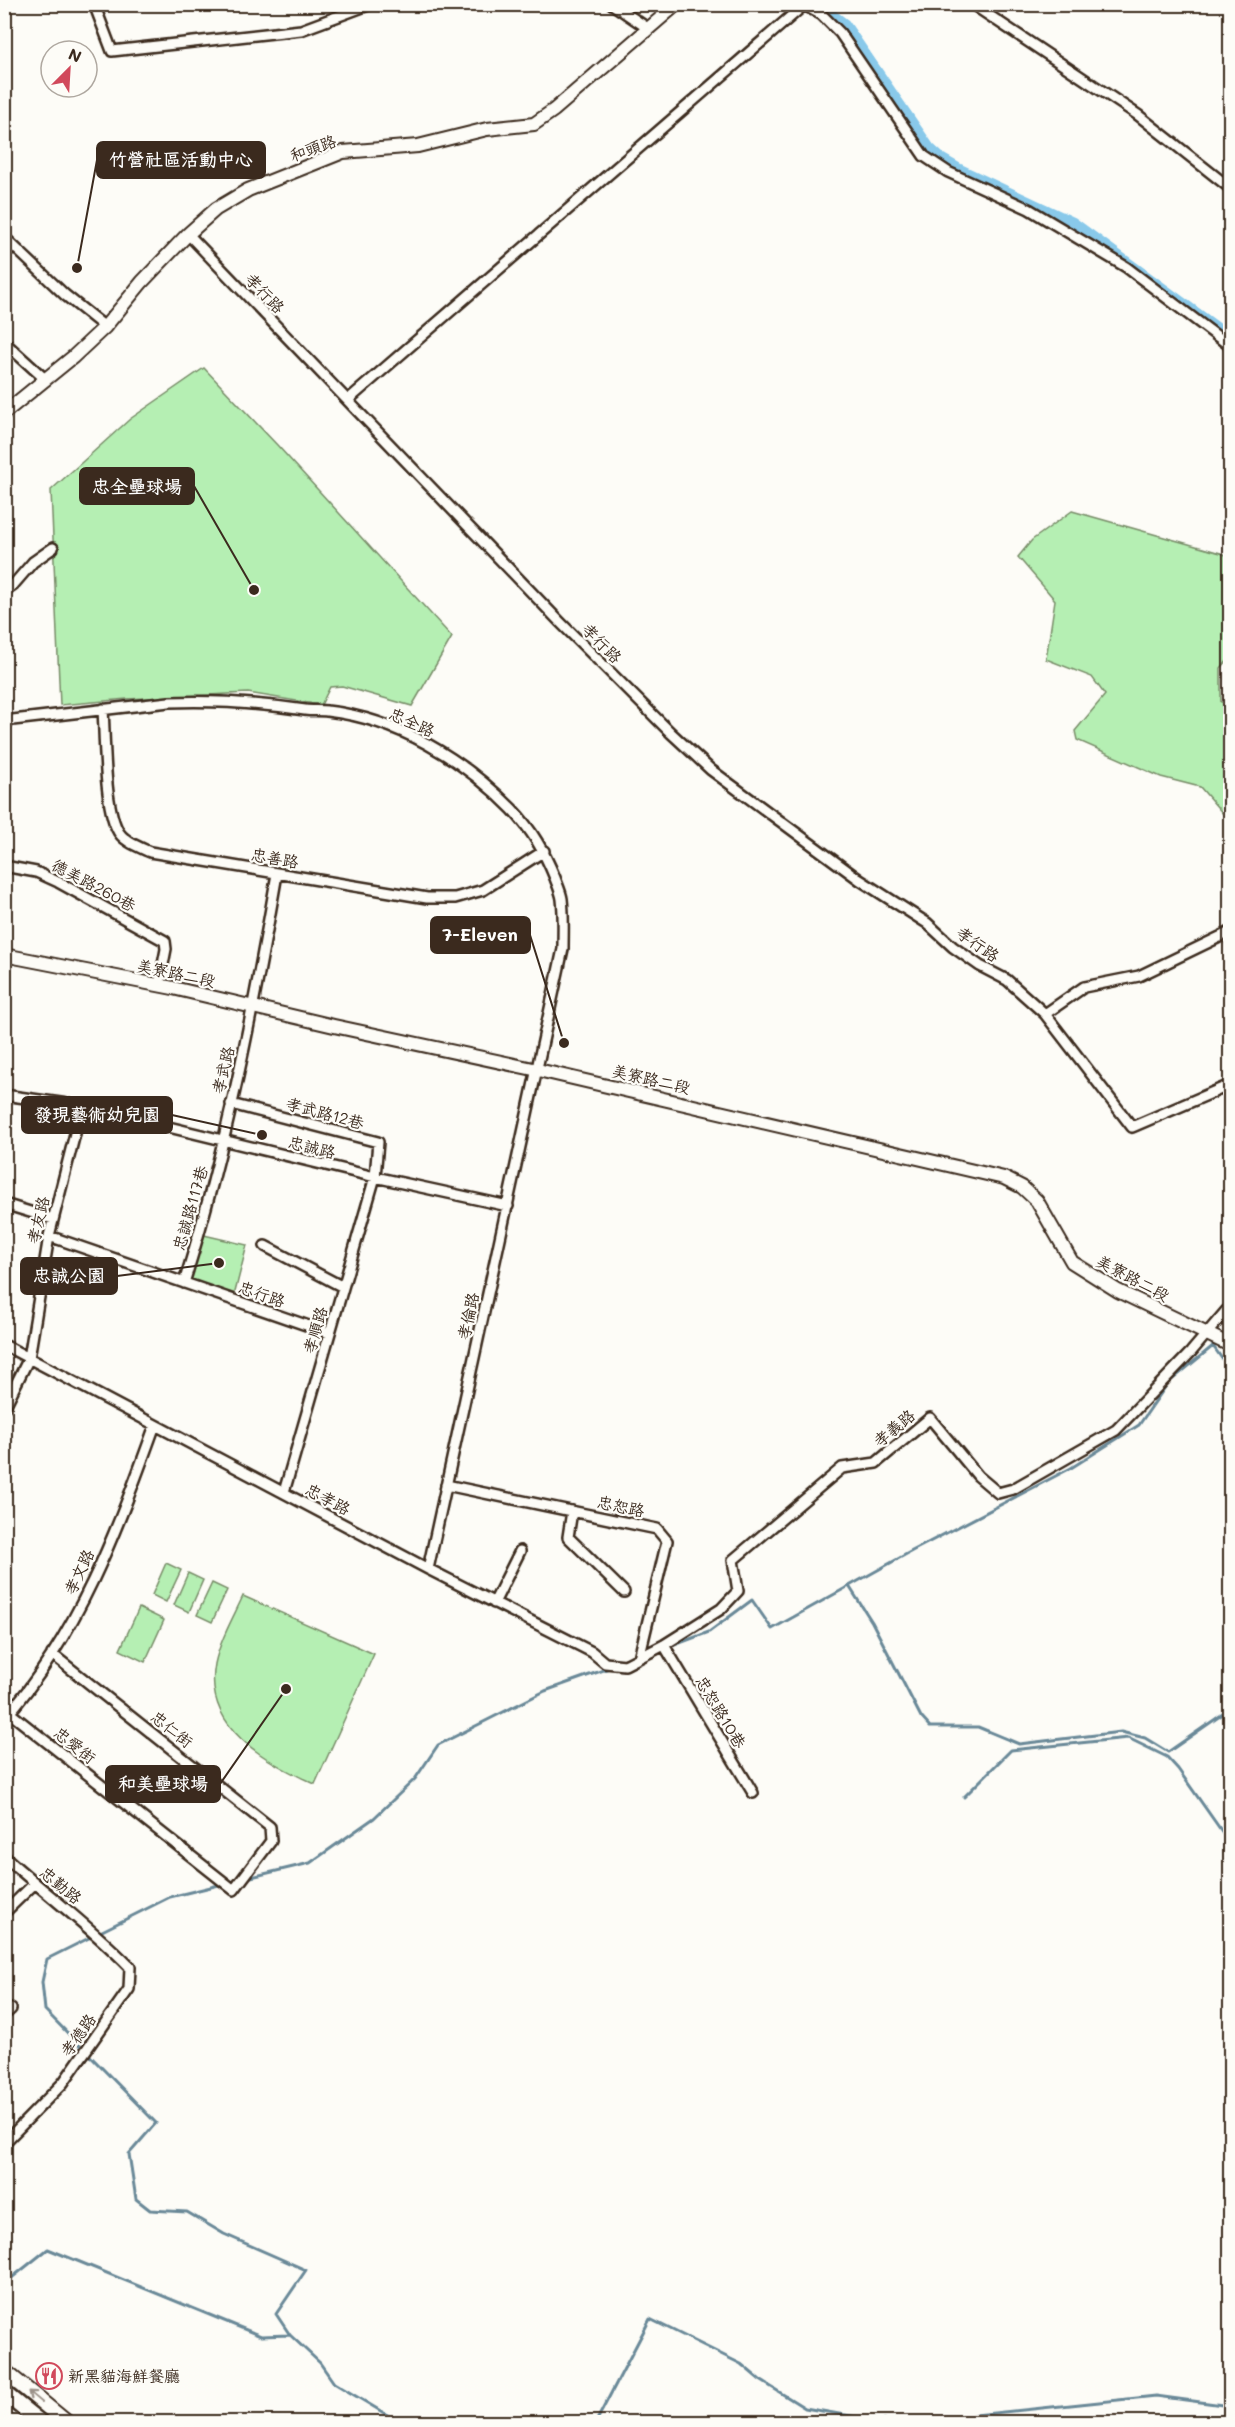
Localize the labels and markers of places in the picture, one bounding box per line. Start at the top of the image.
callout: 竹營社區活動中心 [97,142,265,178]
callout: 忠全壘球場 [80,468,194,504]
callout: 7-Eleven [431,917,530,953]
callout: 發現藝術幼兒園 [22,1097,172,1133]
callout: 忠誠公園 [21,1258,117,1294]
callout: 和美壘球場 [106,1766,220,1802]
restaurant icon: 新黑貓海鮮餐廳 [34,2361,64,2391]
place label: 新黑貓海鮮餐廳 [68,2365,180,2386]

